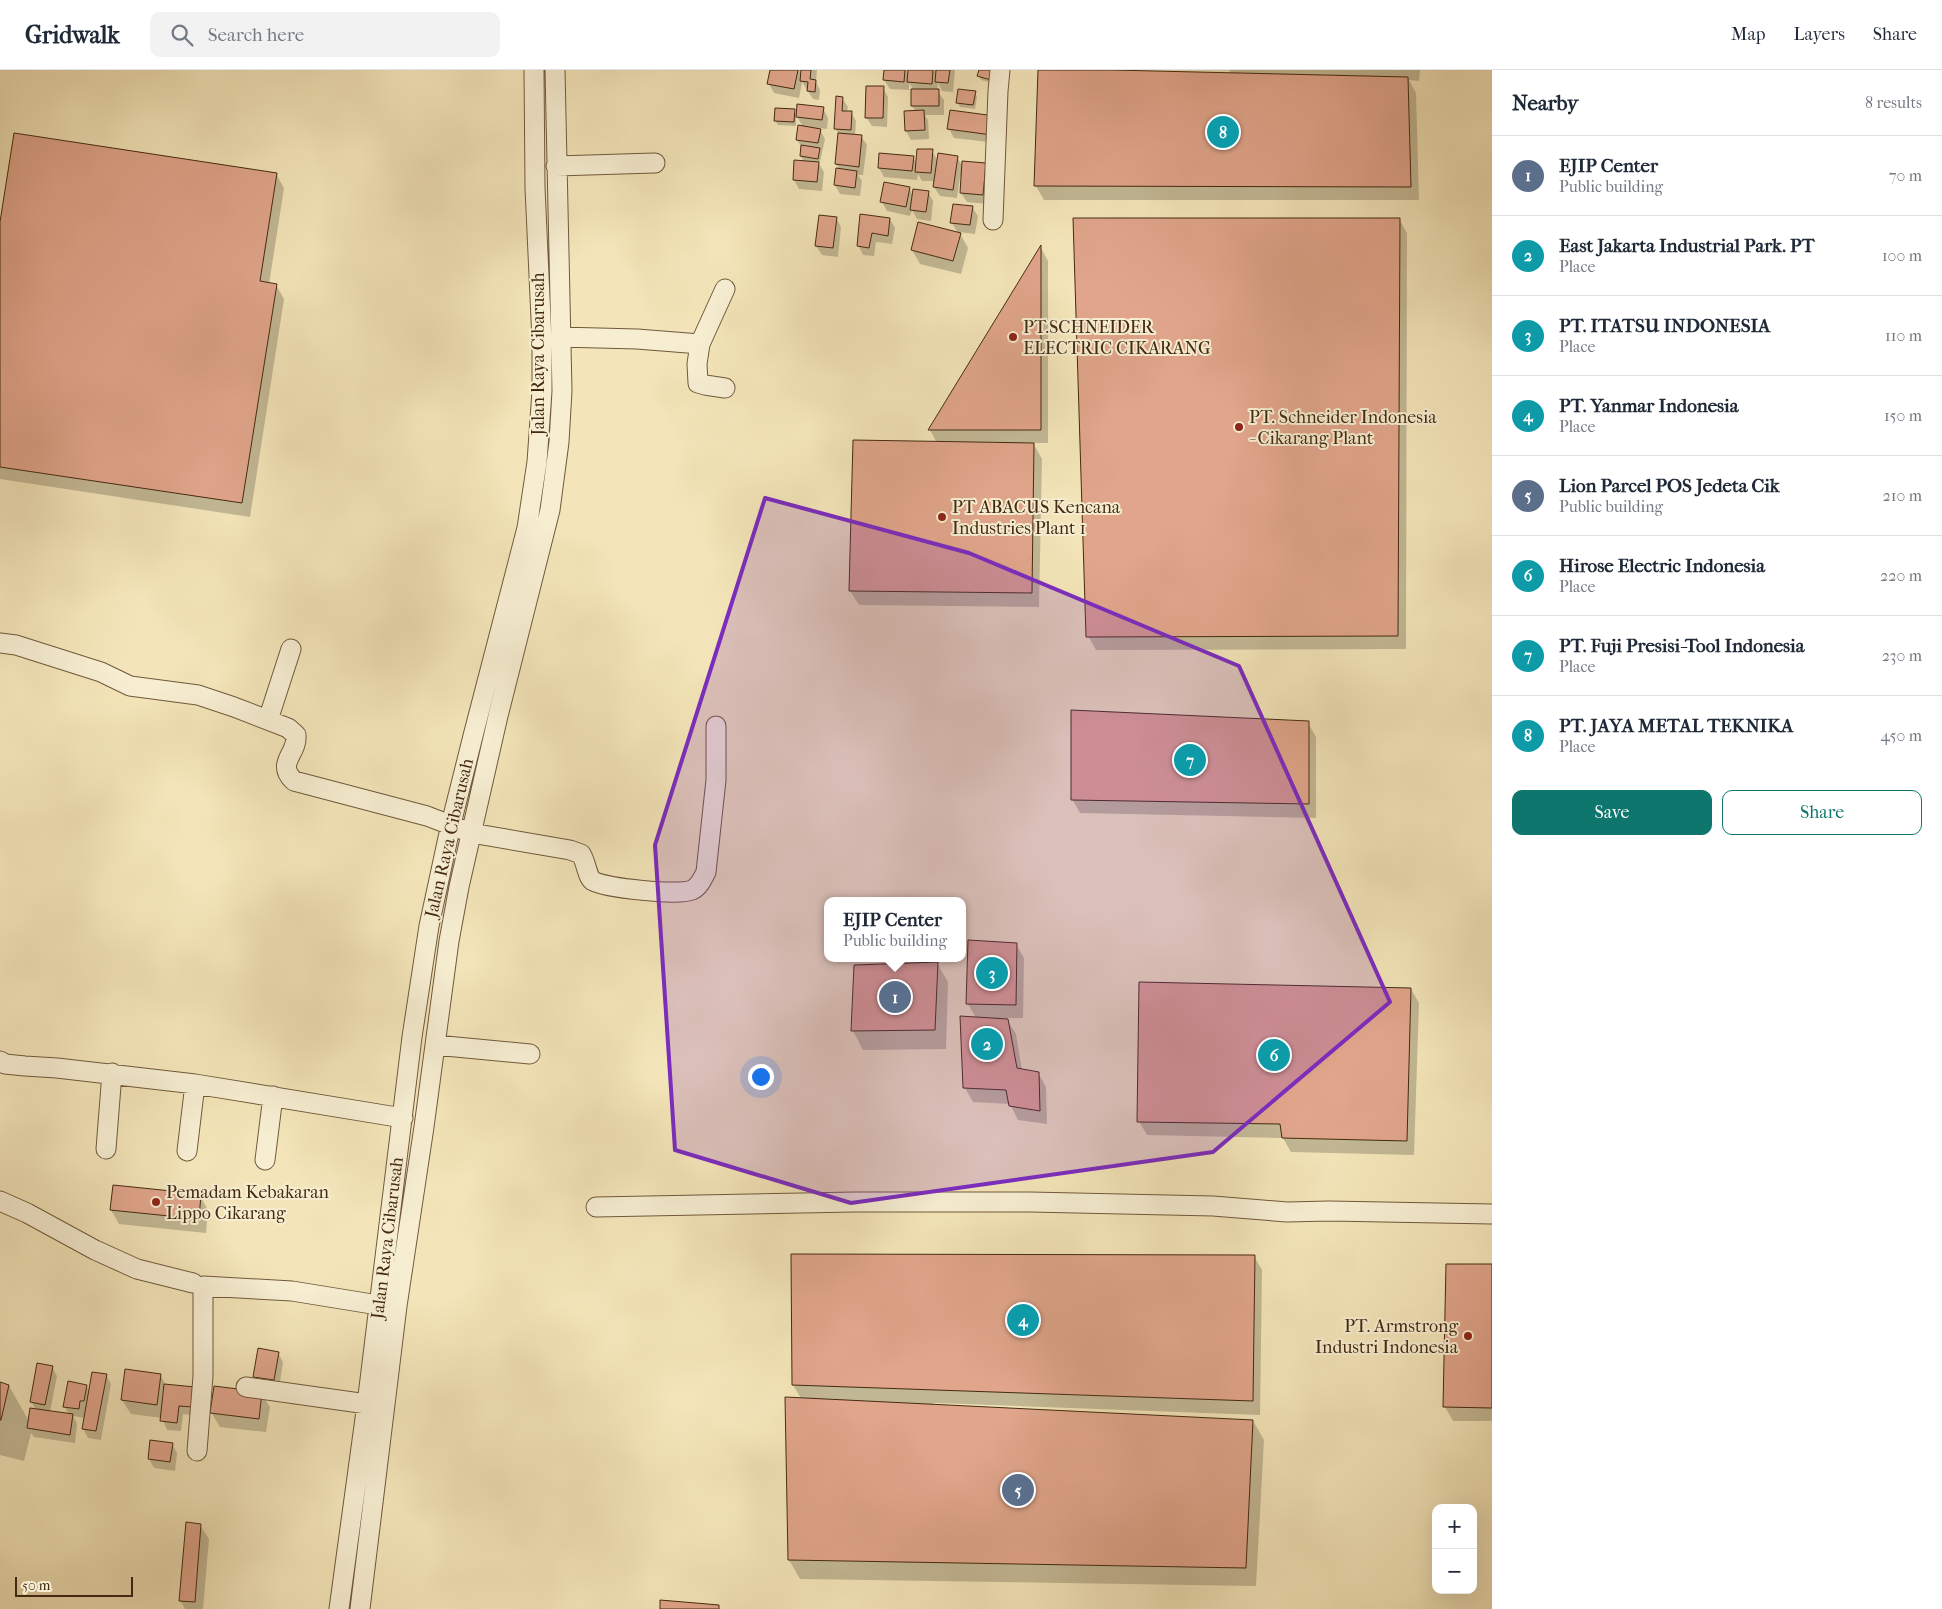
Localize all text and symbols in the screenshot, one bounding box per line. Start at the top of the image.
search box [150,12,500,57]
text: Gridwalk [25,21,120,49]
icon: search [168,21,196,49]
text: Search here [208,24,304,46]
text: Map [1731,24,1765,45]
text: Layers [1793,24,1845,45]
text: Share [1873,24,1917,45]
text: Nearby [1512,91,1578,115]
text: 8 results [1865,93,1922,112]
pin: 8 [1207,113,1239,151]
text: EJIP Center [1559,155,1658,177]
text: 1 [1525,166,1531,185]
text: 70 m [1889,166,1922,185]
text: Public building [1559,177,1663,196]
text: East Jakarta Industrial Park. PT [1559,235,1814,257]
text: 2 [1524,246,1532,265]
text: 100 m [1882,246,1922,265]
text: Place [1559,257,1595,276]
street label: Jalan Raya Cibarusah [528,272,549,438]
text: PT. ITATSU INDONESIA [1559,315,1770,337]
place label: PT.SCHNEIDER ELECTRIC CIKARANG [1023,317,1211,359]
text: 3 [1525,326,1531,345]
text: 110 m [1885,326,1922,345]
marker: PT.SCHNEIDER ELECTRIC CIKARANG [1007,331,1019,343]
text: Place [1559,337,1595,356]
text: PT. Yanmar Indonesia [1559,395,1738,417]
text: 4 [1523,406,1533,425]
text: 150 m [1884,406,1922,425]
place label: PT. Schneider Indonesia - Cikarang Plant [1249,407,1437,449]
text: Place [1559,417,1595,436]
marker: PT. Schneider Indonesia - Cikarang Plant [1233,421,1245,433]
text: Lion Parcel POS Jedeta Cik [1559,475,1780,497]
text: 5 [1525,486,1531,505]
text: 210 m [1883,486,1922,505]
place label: PT ABACUS Kencana Industries Plant 1 [952,497,1121,539]
text: Public building [1559,497,1663,516]
marker: PT ABACUS Kencana Industries Plant 1 [936,511,948,523]
text: Hirose Electric Indonesia [1559,555,1765,577]
text: 6 [1524,566,1532,585]
text: 220 m [1880,566,1922,585]
text: Place [1559,577,1595,596]
text: PT. Fuji Presisi-Tool Indonesia [1559,635,1804,657]
text: 7 [1524,646,1532,665]
text: 230 m [1882,646,1922,665]
text: Place [1559,657,1595,676]
text: PT. JAYA METAL TEKNIKA [1559,715,1793,737]
text: 8 [1524,726,1532,745]
text: 450 m [1881,726,1922,745]
text: Place [1559,737,1595,756]
pin: 7 [1174,741,1206,779]
street label: Jalan Raya Cibarusah [420,756,478,922]
button: Save [1512,790,1712,835]
button: Share [1722,790,1922,835]
popup [824,897,966,962]
text: EJIP Center [843,909,942,931]
text: Public building [843,931,947,950]
pin: 3 [976,954,1008,992]
pin: 1 [879,978,911,1016]
pin: 2 [971,1025,1003,1063]
pin: 6 [1258,1036,1290,1074]
your location [748,1064,774,1090]
street label: Jalan Raya Cibarusah [367,1156,408,1322]
place label: Pemadam Kebakaran Lippo Cikarang [166,1182,330,1224]
marker: Pemadam Kebakaran Lippo Cikarang [150,1196,162,1208]
pin: 4 [1007,1301,1039,1339]
place label: PT. Armstrong Industri Indonesia [1315,1316,1459,1358]
marker: PT. Armstrong Industri Indonesia [1462,1330,1474,1342]
pin: 5 [1002,1471,1034,1509]
map controls [1432,1504,1477,1594]
button: + [1432,1504,1477,1549]
button: − [1432,1549,1477,1594]
scale bar [15,1574,132,1597]
text: 50 m [22,1577,50,1594]

